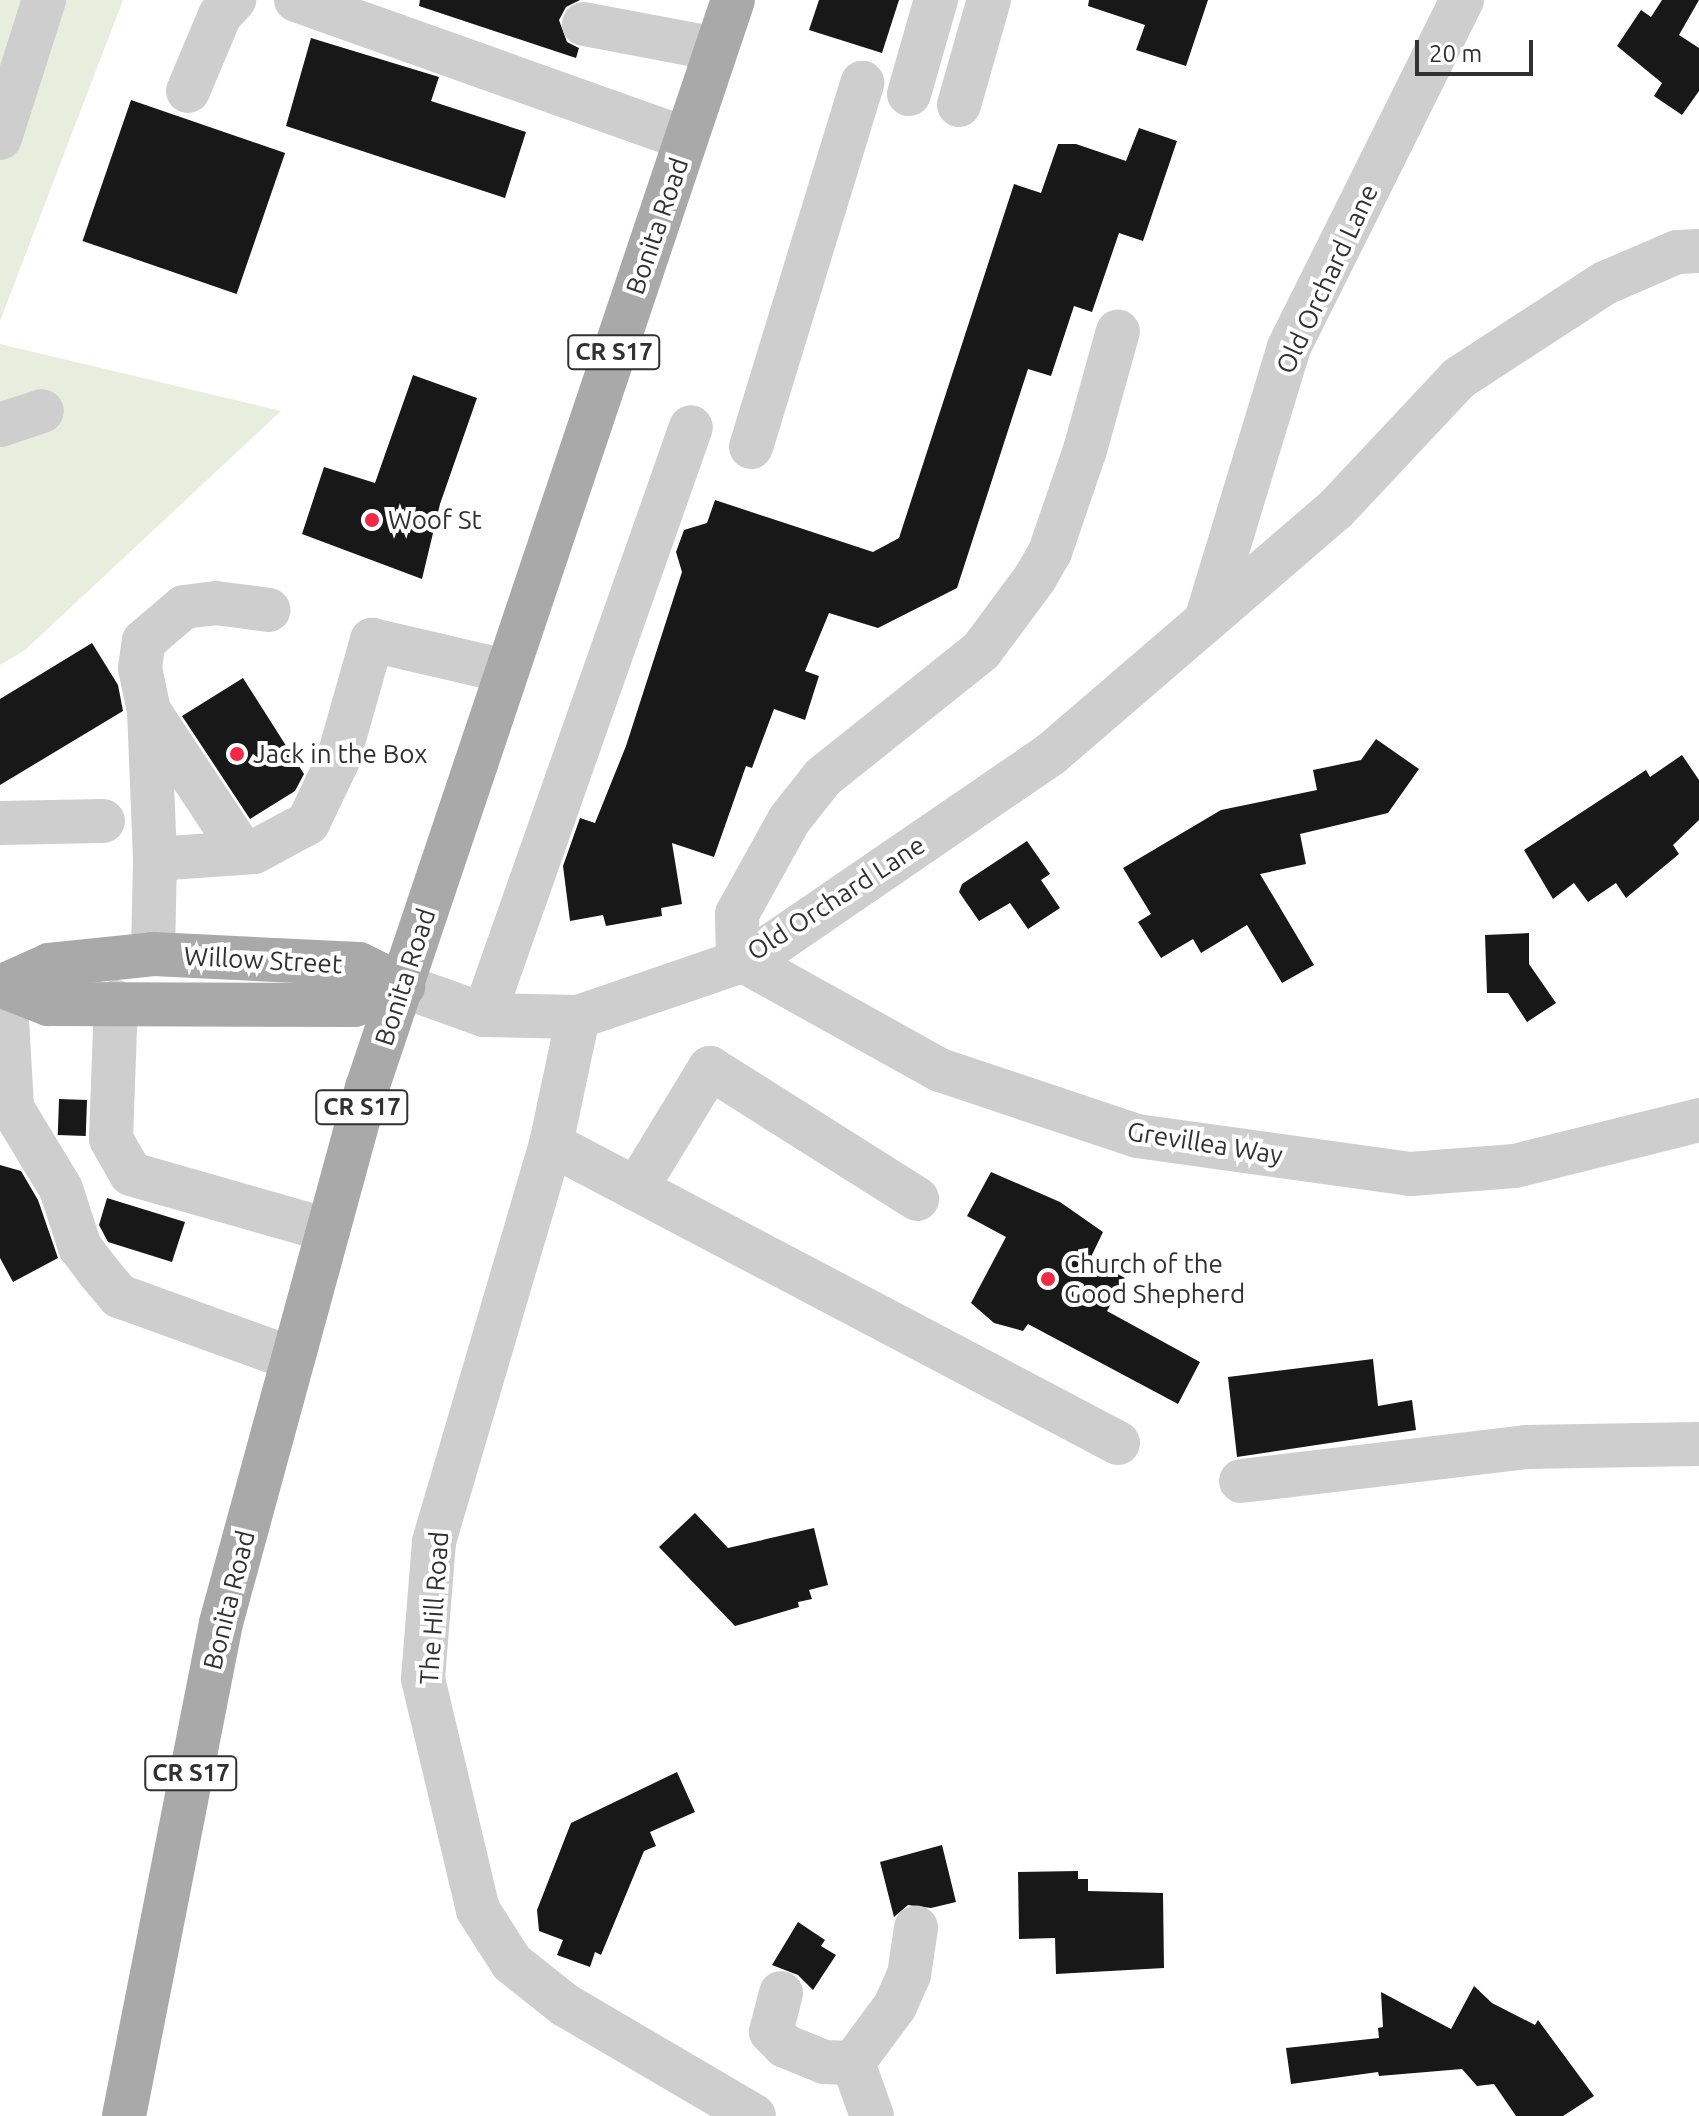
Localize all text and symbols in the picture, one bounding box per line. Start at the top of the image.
scale bar [1419,24,1537,74]
text: 20 m [1429,40,1482,67]
street label: Bonita Road [619,154,695,298]
street label: Old Orchard Lane [1269,179,1385,379]
road number: CR S17 [566,332,662,372]
place label: Woof St [388,504,482,536]
marker: Woof St [363,511,381,529]
place label: Jack in the Box [253,738,427,770]
marker: Jack in the Box [228,745,246,763]
street label: Old Orchard Lane [741,829,931,967]
street label: Bonita Road [368,905,442,1049]
street label: Willow Street [183,940,343,980]
road number: CR S17 [314,1087,410,1127]
street label: Grevillea Way [1125,1115,1285,1171]
place label: Church of the Good Shepherd [1064,1248,1245,1310]
marker: Church of the Good Shepherd [1039,1270,1057,1288]
street label: Bonita Road [197,1527,261,1673]
street label: The Hill Road [413,1530,455,1686]
road number: CR S17 [143,1753,239,1793]

